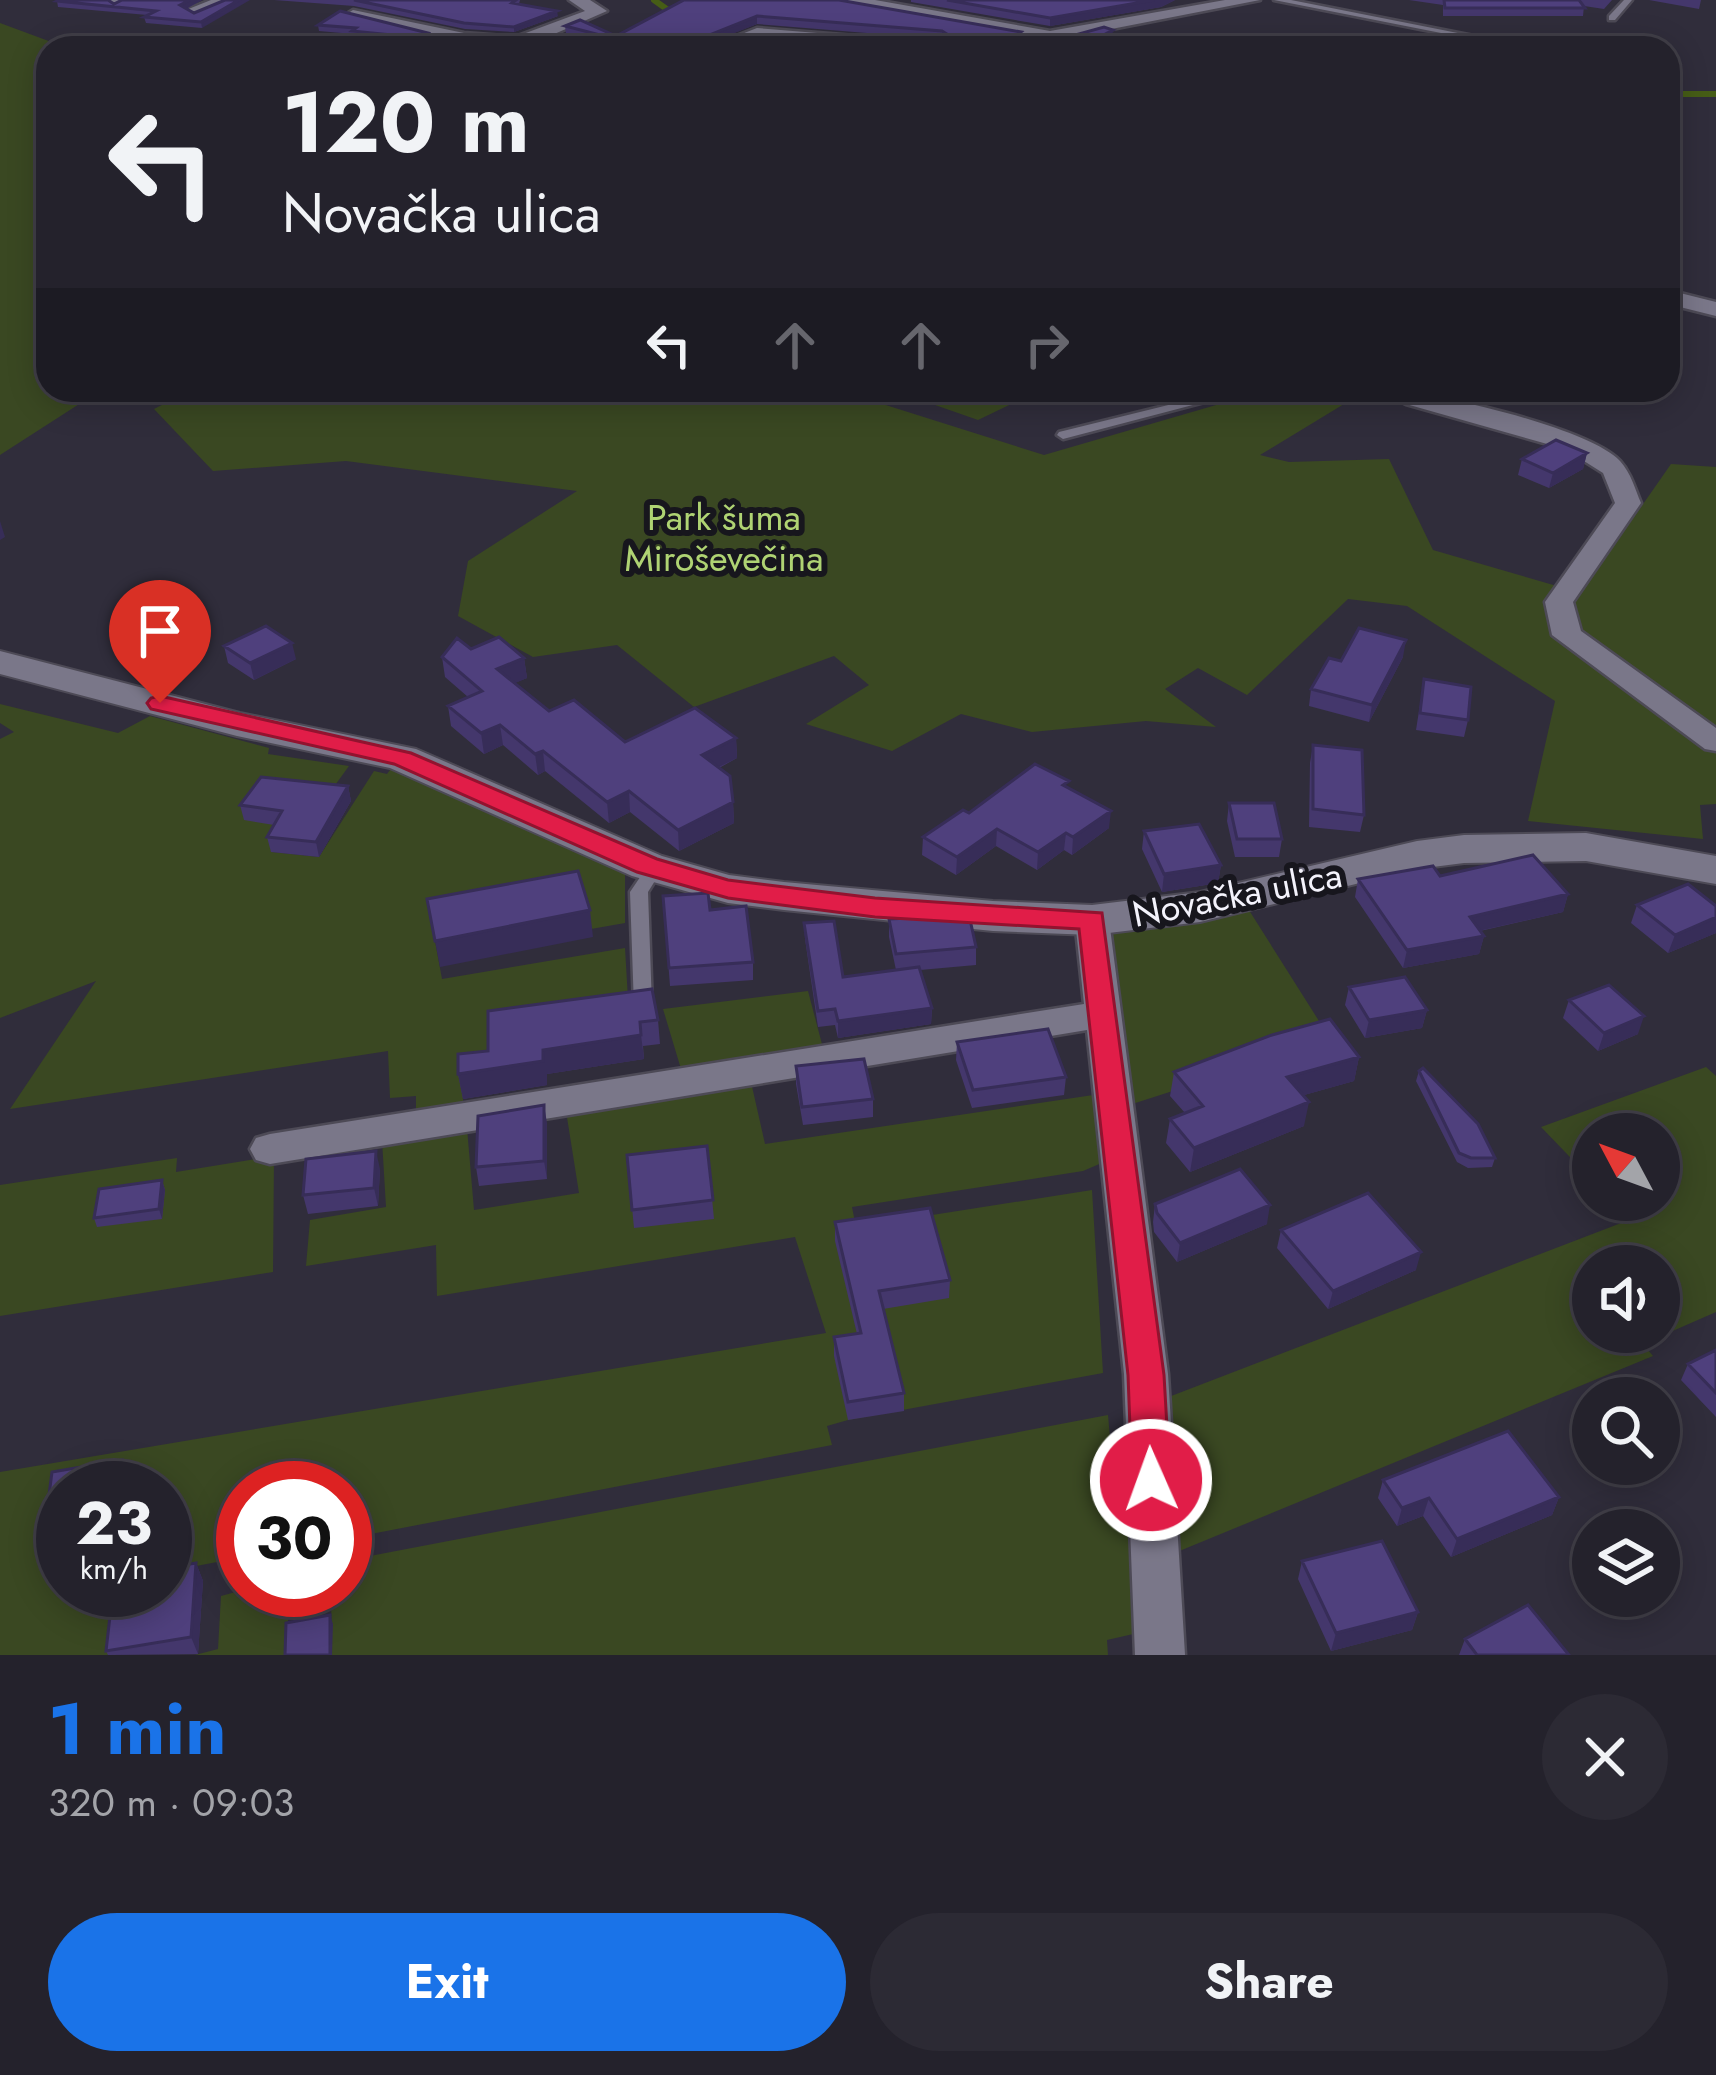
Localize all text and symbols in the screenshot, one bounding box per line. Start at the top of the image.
text: 120 m [282,62,530,184]
icon: left [84,84,240,240]
text: Novačka ulica [282,174,601,252]
icon: left [636,312,702,378]
icon: ahead [762,312,828,378]
icon: ahead [888,312,954,378]
icon: right [1014,312,1080,378]
park label: Park šuma Miroševečina [624,491,824,584]
pin [109,580,211,703]
icon: arrive [127,598,193,664]
street label: Novačka ulica [1128,848,1346,940]
north arrow [1572,1113,1680,1221]
map controls [1572,1113,1680,1617]
button: sound [1572,1245,1680,1353]
button: search [1572,1377,1680,1485]
position arrow [1088,1417,1214,1543]
speed limit sign: 30 [216,1461,372,1617]
text: 23 [76,1480,152,1567]
button: layers [1572,1509,1680,1617]
text: km/h [80,1547,148,1590]
text: 1 min [48,1677,227,1781]
button: close [1542,1694,1668,1820]
text: 320 m · 09:03 [48,1774,294,1831]
button: Exit [48,1913,846,2051]
button: Share [870,1913,1668,2051]

